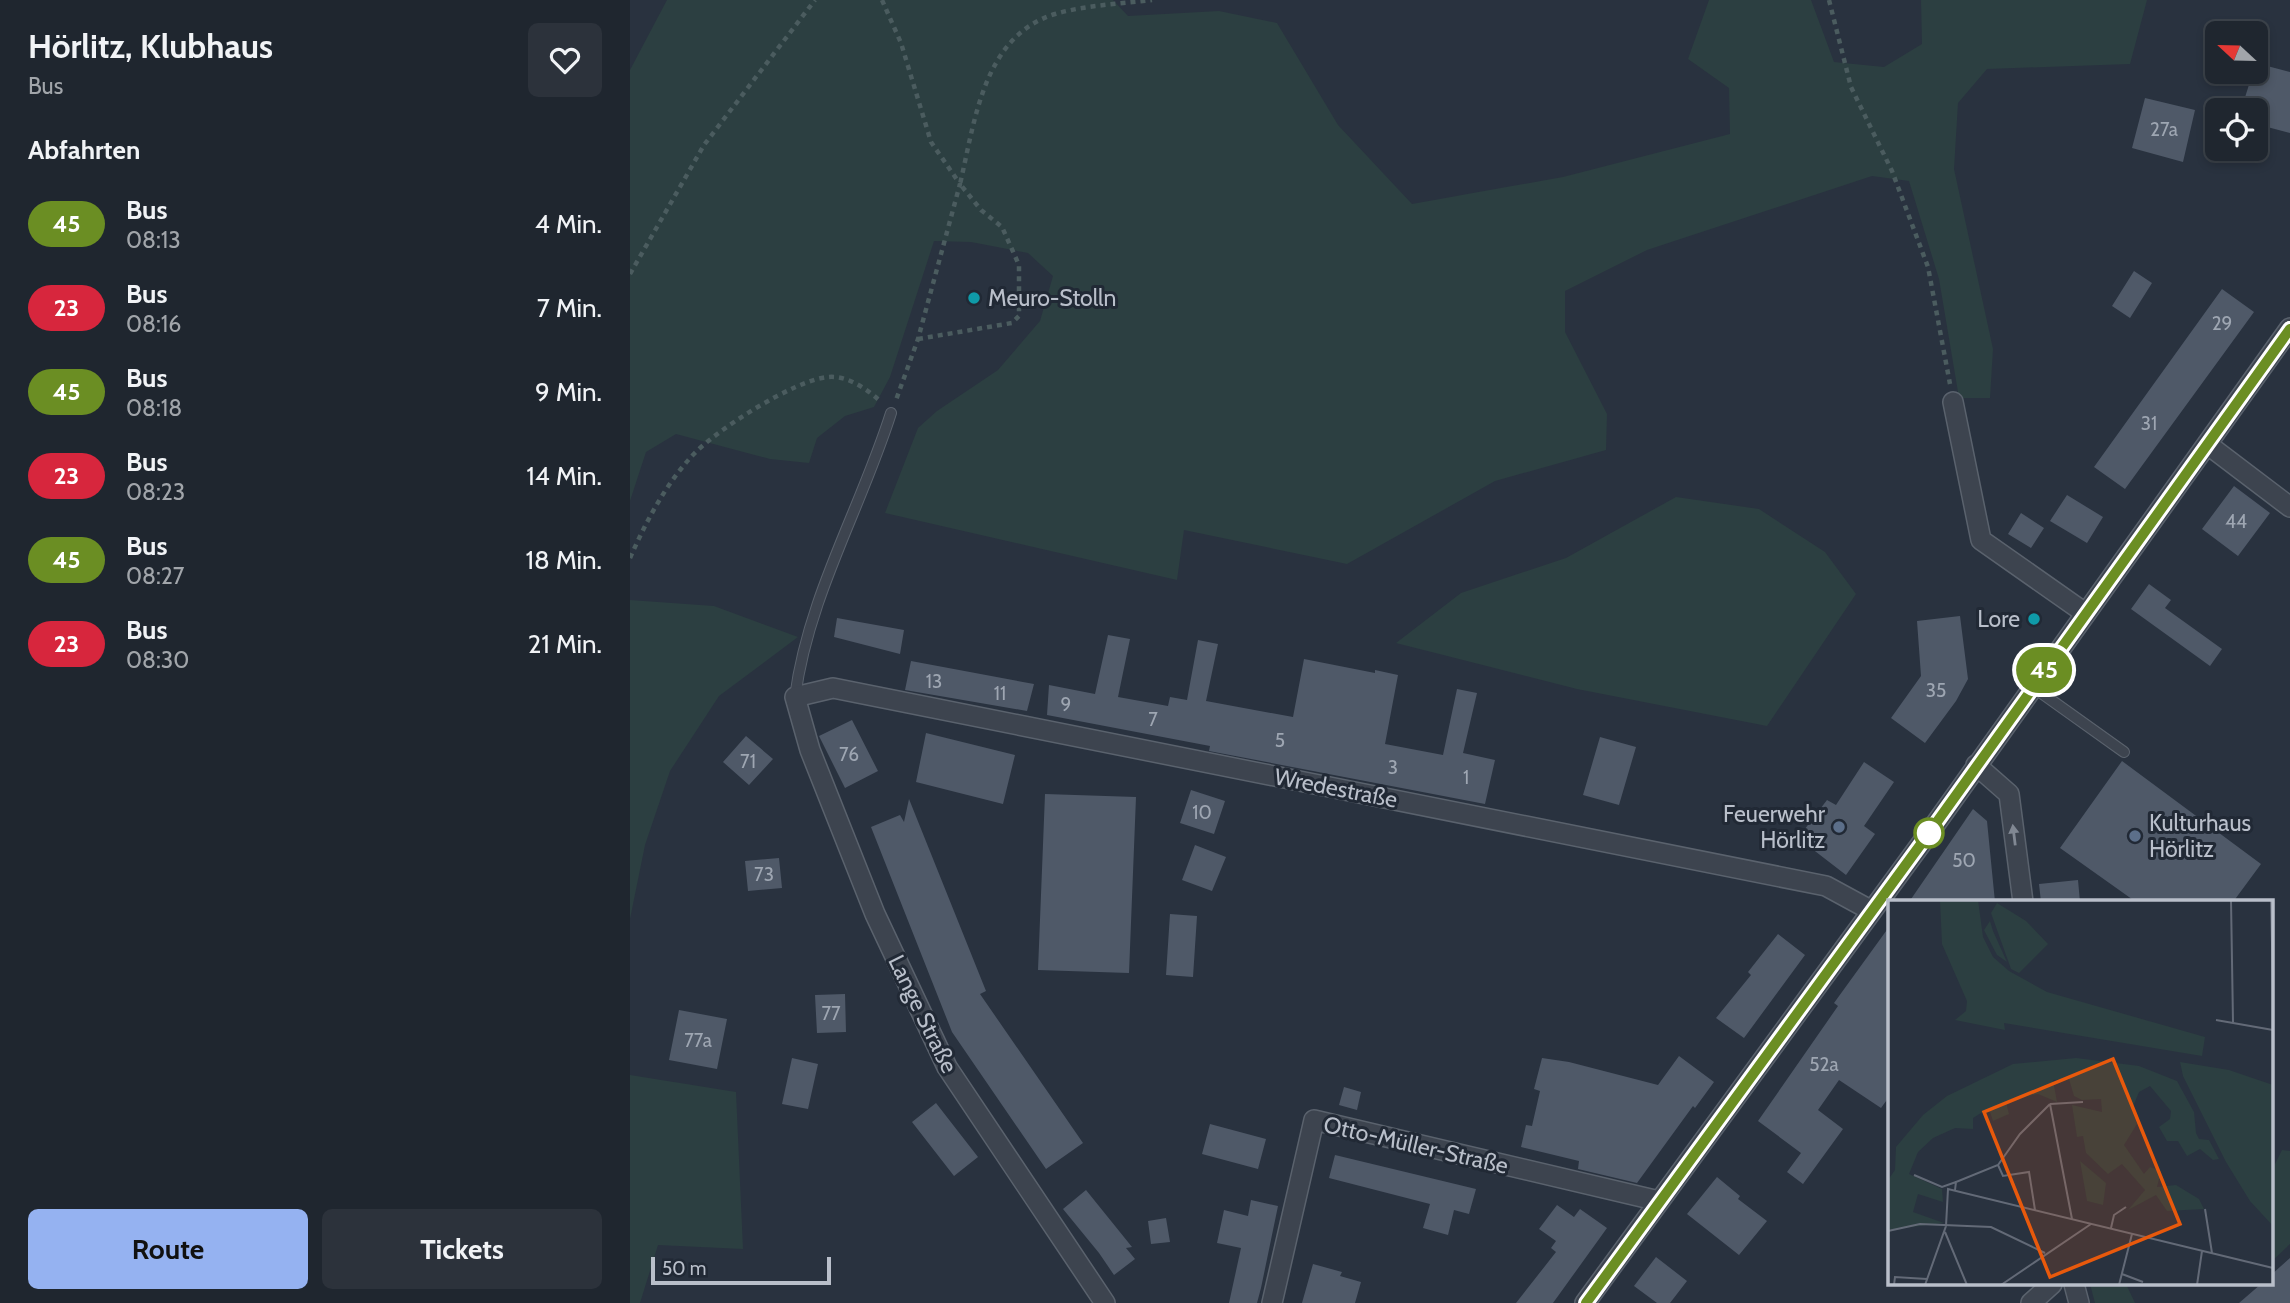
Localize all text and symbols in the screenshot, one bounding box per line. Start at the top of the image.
north arrow [2205,21,2268,84]
map controls [2205,21,2268,161]
button: heart [528,23,602,97]
text: Hörlitz, Klubhaus [28,26,273,66]
text: Bus [28,72,63,100]
button: locate [2205,98,2268,161]
house number: 27a [2150,118,2178,141]
text: Abfahrten [28,134,140,166]
text: Bus [126,194,167,226]
text: 4 Min. [535,208,602,240]
text: 45 [53,209,80,238]
text: 08:13 [126,226,181,254]
text: Bus [126,278,167,310]
place label: Meuro-Stolln [988,284,1116,312]
marker: Meuro-Stolln [966,290,982,306]
text: 7 Min. [537,292,602,324]
text: 23 [54,293,79,322]
text: 08:16 [126,310,181,338]
house number: 29 [2212,312,2232,335]
text: Bus [126,362,167,394]
text: 9 Min. [535,376,602,408]
text: 45 [53,377,80,406]
text: 08:18 [126,394,182,422]
house number: 31 [2141,412,2157,435]
text: Bus [126,446,167,478]
text: 14 Min. [526,460,602,492]
text: 23 [54,461,79,490]
text: 08:23 [126,478,185,506]
house number: 44 [2225,510,2247,533]
text: Bus [126,530,167,562]
text: 18 Min. [526,544,602,576]
text: 45 [53,545,80,574]
text: 08:27 [126,562,184,590]
place label: Lore [1977,605,2020,633]
marker: Lore [2026,611,2042,627]
text: Bus [126,614,167,646]
text: 21 Min. [528,628,602,660]
text: 23 [54,629,79,658]
text: 08:30 [126,646,189,674]
line badge: 45 [2012,647,2076,693]
text: 45 [2030,655,2058,684]
house number: 13 [926,670,942,693]
house number: 35 [1926,679,1946,702]
house number: 11 [994,682,1006,705]
house number: 9 [1061,693,1071,716]
house number: 7 [1148,708,1158,731]
house number: 5 [1275,729,1285,752]
house number: 76 [839,743,859,766]
house number: 71 [740,750,756,773]
house number: 3 [1388,756,1398,779]
street label: Wredestraße [1272,762,1400,814]
house number: 1 [1463,766,1469,789]
place label: Feuerwehr Hörlitz [1723,800,1826,854]
house number: 10 [1192,801,1212,824]
place label: Kulturhaus Hörlitz [2149,809,2251,863]
unlabelled marker [1914,818,1944,848]
marker: Feuerwehr Hörlitz [1831,819,1847,835]
one-way arrow [2009,823,2020,845]
marker: Kulturhaus Hörlitz [2127,828,2143,844]
house number: 50 [1952,849,1976,872]
house number: 73 [754,863,774,886]
inset map [1888,900,2273,1286]
street label: Lange Straße [882,950,964,1078]
house number: 77 [821,1002,841,1025]
house number: 77a [684,1029,712,1052]
house number: 52a [1809,1053,1839,1076]
street label: Otto-Müller-Straße [1321,1110,1511,1180]
button: Route [28,1209,308,1289]
button: Tickets [322,1209,602,1289]
scale bar [651,1254,831,1286]
text: 50 m [662,1257,706,1280]

